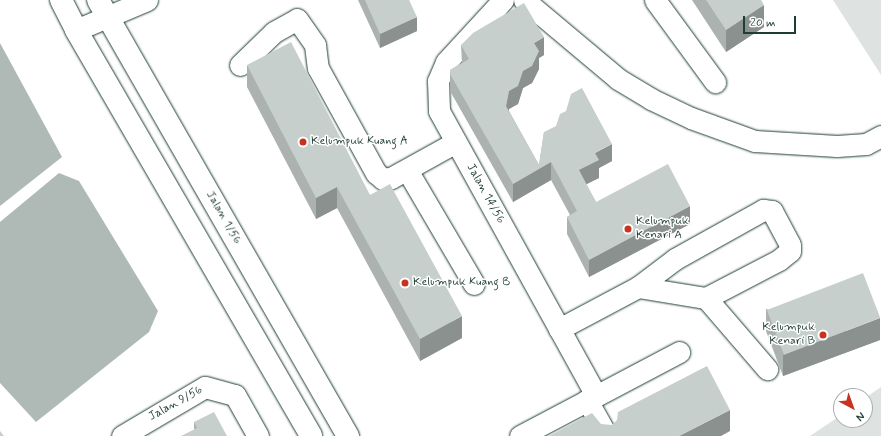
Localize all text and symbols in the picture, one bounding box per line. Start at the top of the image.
scale bar [745,8,798,34]
text: 20 m [750,15,776,31]
place label: Kelumpuk Kuang A [311,135,410,149]
marker: Kelumpuk Kuang A [298,137,308,147]
street label: Jalan 14/56 [463,162,507,226]
street label: Jalan 1/56 [202,189,244,247]
place label: Kelumpuk Kenari A [636,215,689,243]
marker: Kelumpuk Kenari A [623,224,633,234]
place label: Kelumpuk Kuang B [413,276,512,290]
marker: Kelumpuk Kuang B [400,278,410,288]
place label: Kelumpuk Kenari B [762,321,815,349]
marker: Kelumpuk Kenari B [818,330,828,340]
street label: Jalan 9/56 [147,383,205,425]
north arrow [833,388,873,428]
text: N [853,409,868,424]

